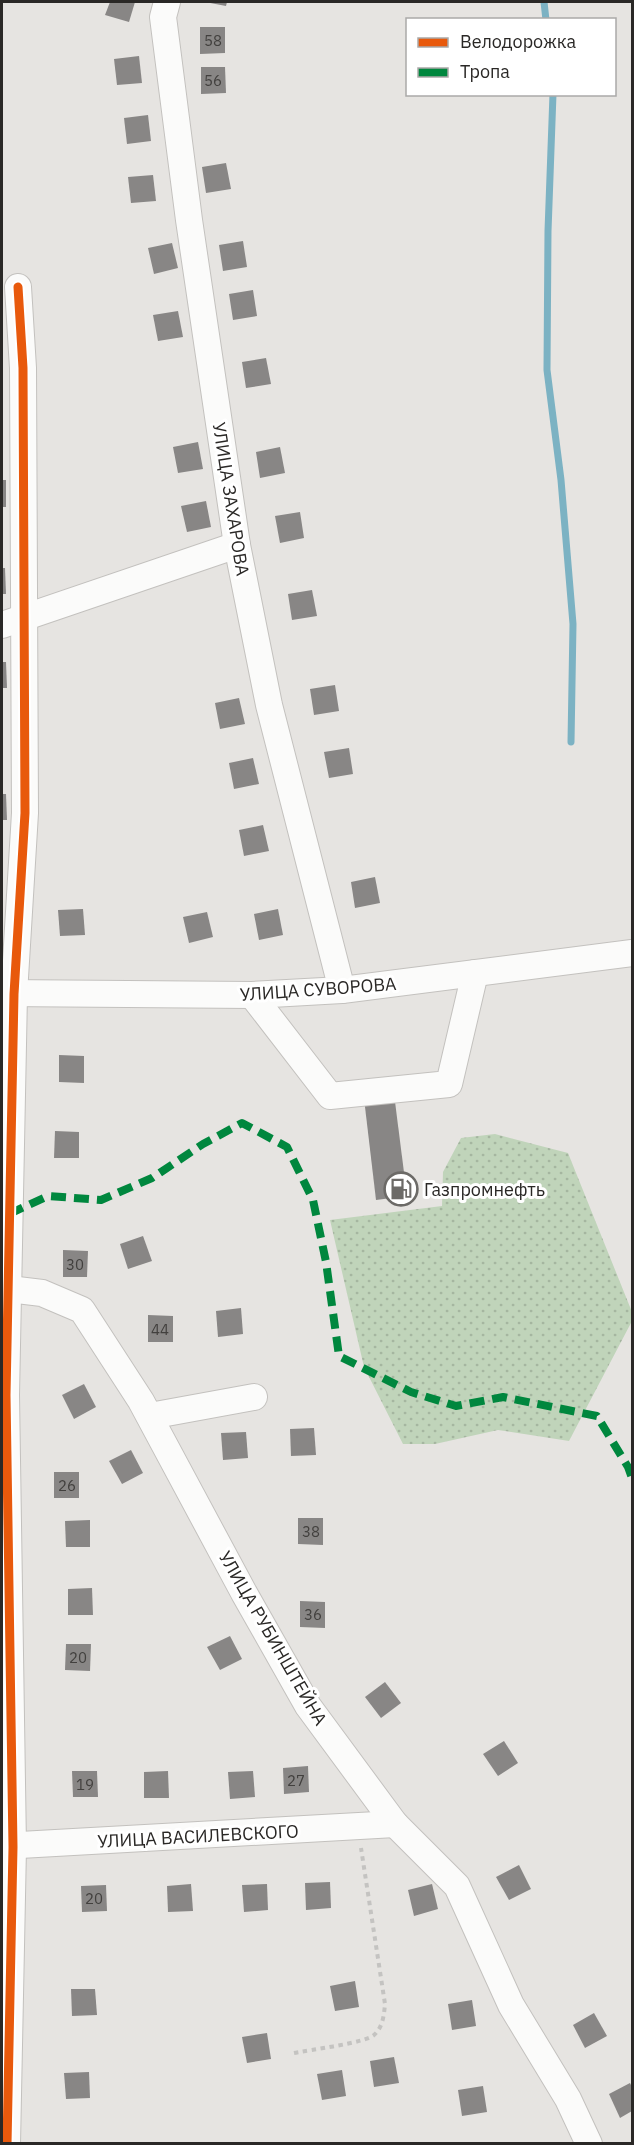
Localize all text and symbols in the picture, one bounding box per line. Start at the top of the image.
legend [406,18,616,96]
text: Велодорожка [460,30,576,53]
house number: 58 [204,31,222,50]
text: Тропа [460,60,510,83]
house number: 56 [204,71,222,90]
street label: УЛИЦА ЗАХАРОВА [207,421,255,578]
street label: УЛИЦА СУВОРОВА [239,972,398,1006]
fuel station icon: Газпромнефть [383,1171,419,1207]
place label: Газпромнефть [424,1178,545,1201]
house number: 30 [66,1255,84,1274]
house number: 44 [151,1320,169,1339]
house number: 26 [58,1476,76,1495]
house number: 38 [302,1522,320,1541]
street label: УЛИЦА РУБИНШТЕЙНА [214,1547,333,1730]
house number: 36 [304,1605,322,1624]
house number: 20 [69,1648,87,1667]
house number: 27 [287,1771,305,1790]
house number: 19 [76,1775,94,1794]
street label: УЛИЦА ВАСИЛЕВСКОГО [97,1819,299,1853]
house number: 20 [85,1889,103,1908]

